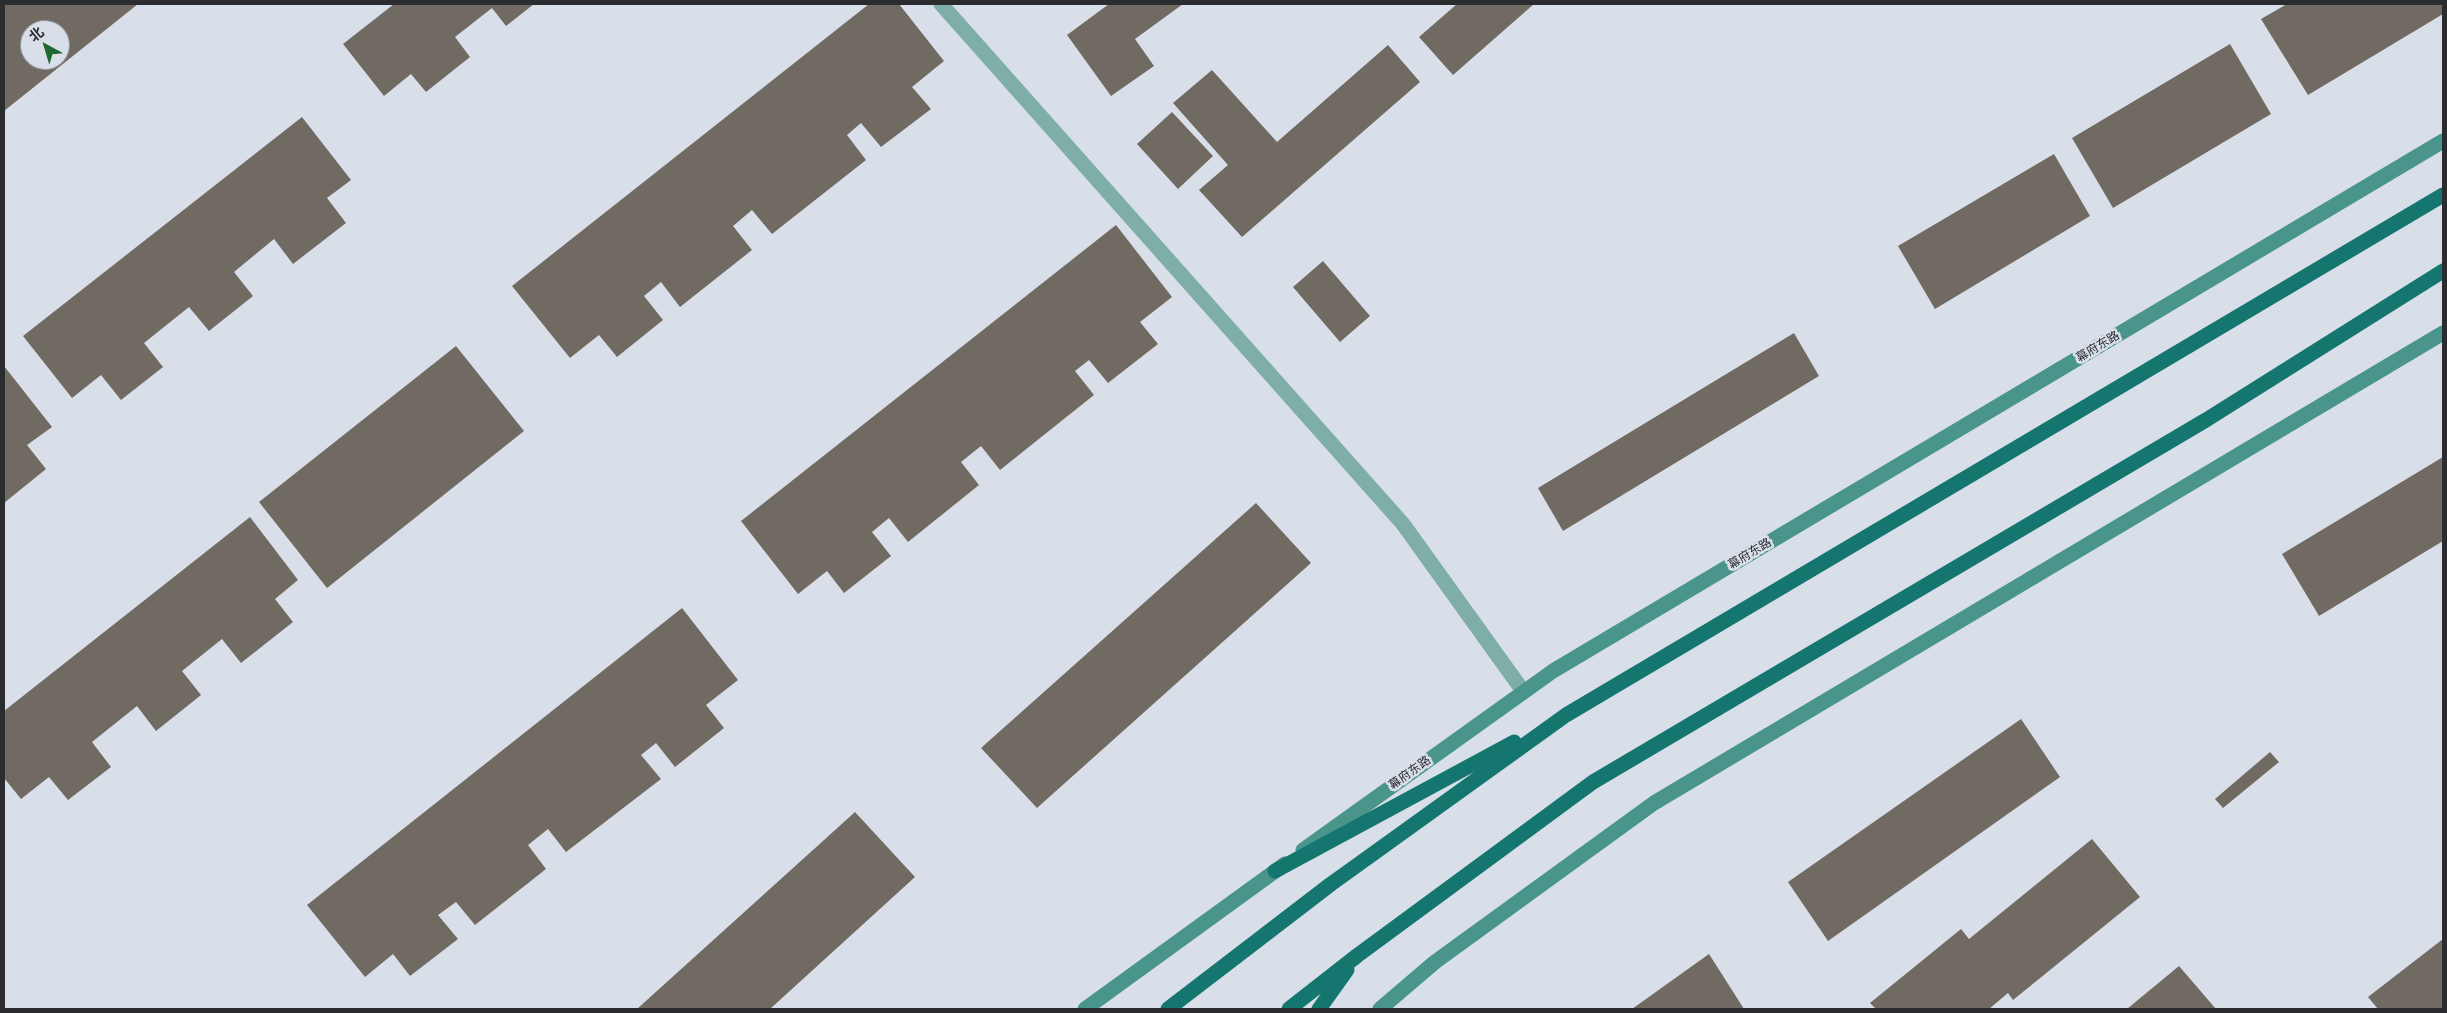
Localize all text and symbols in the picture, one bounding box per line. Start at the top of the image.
north arrow [20,20,70,70]
text: 北 [26,23,47,45]
street label: 幕府东路 [2074,328,2122,366]
street label: 幕府东路 [1726,535,1774,573]
street label: 幕府东路 [1386,753,1434,793]

